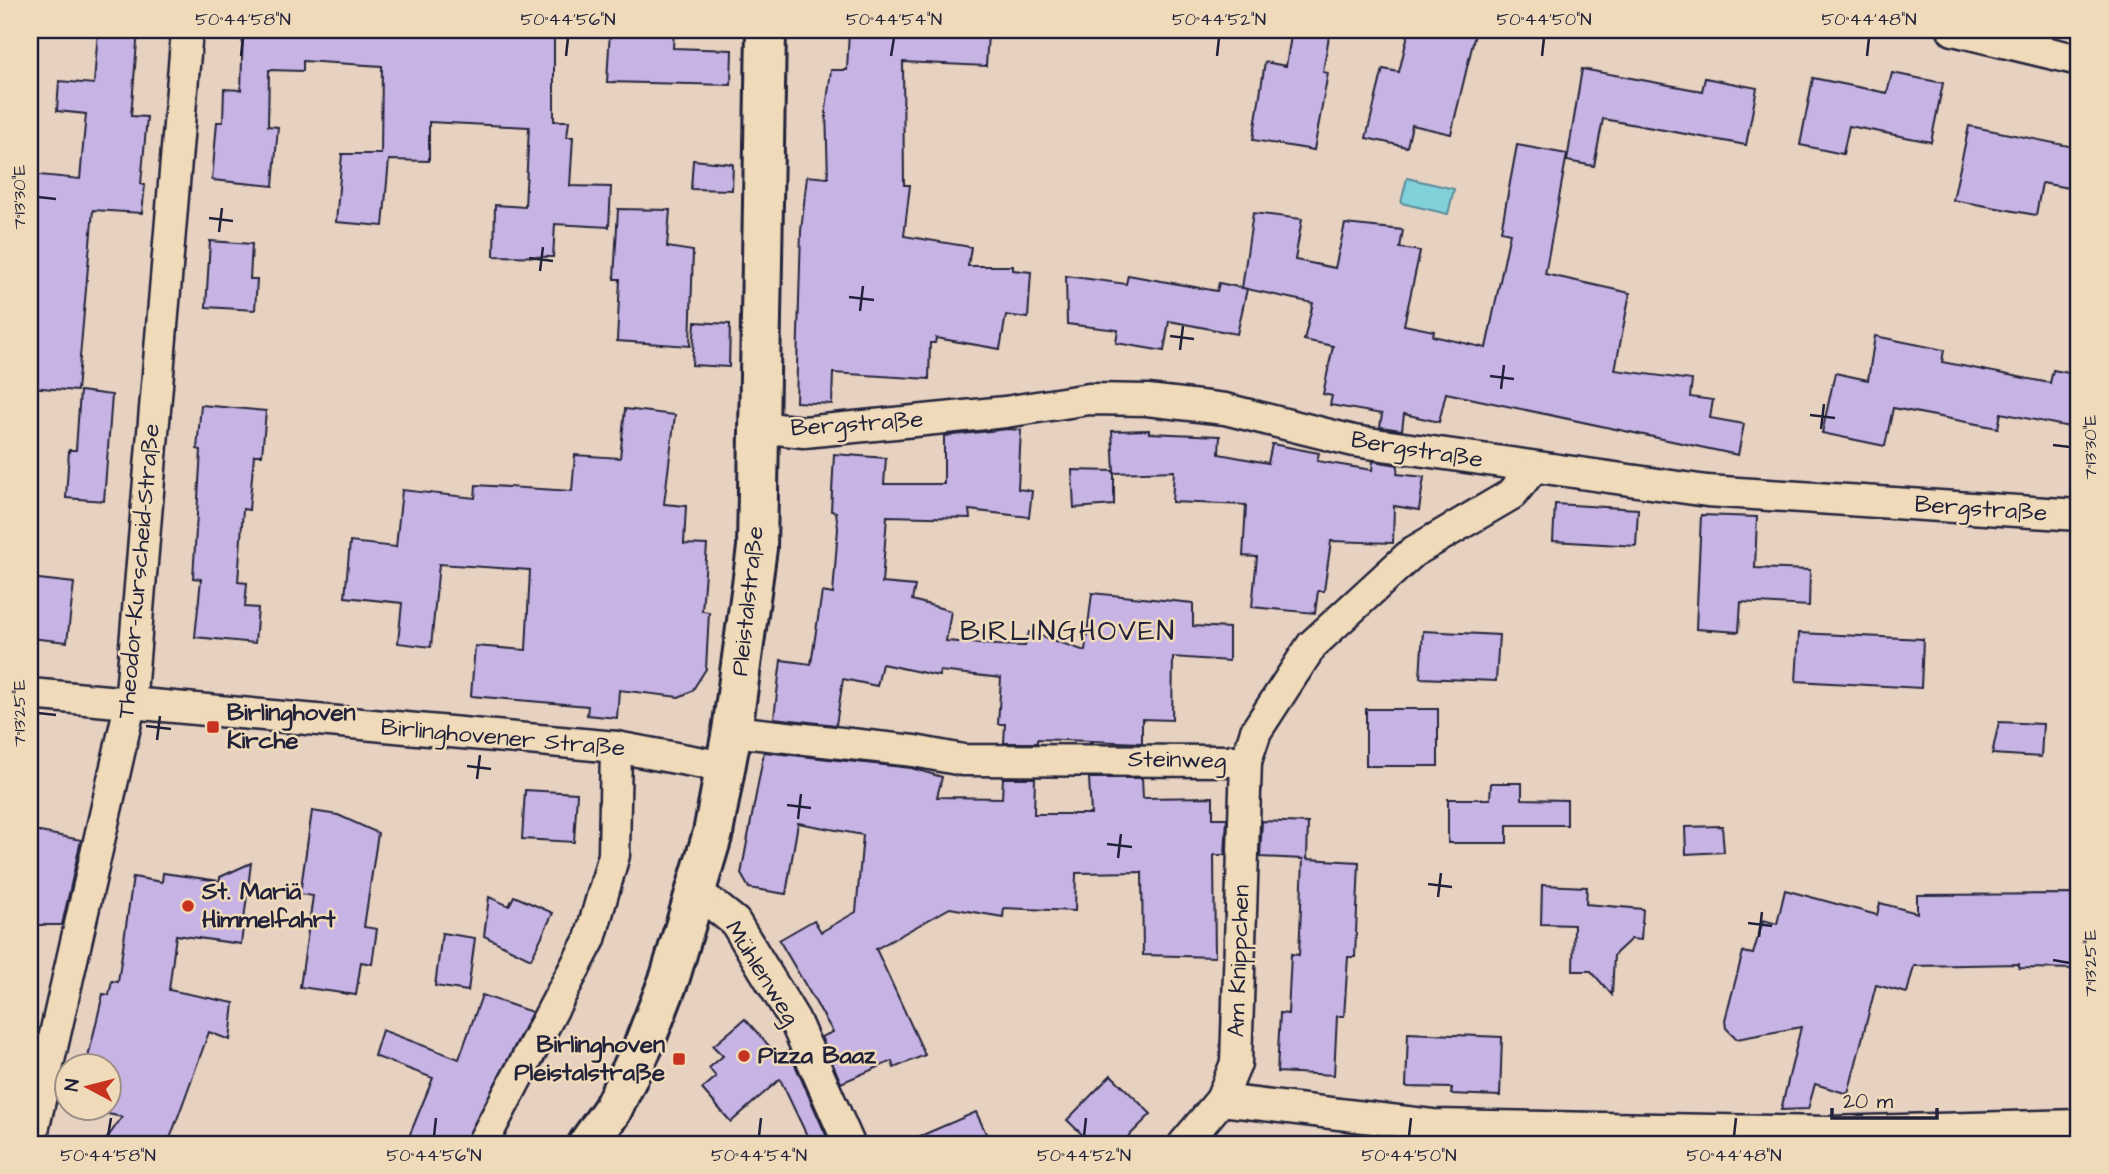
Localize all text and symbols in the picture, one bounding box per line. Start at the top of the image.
text: 50°44'58"N [195,7,291,32]
text: 50°44'56"N [520,7,616,32]
text: 50°44'54"N [846,7,942,32]
text: 50°44'52"N [1172,7,1266,32]
text: 50°44'50"N [1496,7,1592,32]
text: 50°44'48"N [1822,7,1916,32]
text: 7°13'30"E [7,164,32,229]
street label: Bergstraße [790,402,925,447]
text: 7°13'30"E [2078,414,2103,479]
street label: Theodor-Kurscheid-Straße [109,422,169,720]
street label: Bergstraße [1349,423,1485,478]
street label: Bergstraße [1913,487,2048,532]
street label: Pleistalstraße [723,524,773,678]
district label: BIRLINGHOVEN [960,612,1176,651]
text: 7°13'25"E [7,679,32,747]
place label: Birlinghoven Kirche [227,696,356,758]
street label: Birlinghovener Straße [379,710,627,767]
marker: Birlinghoven Kirche [205,719,221,735]
street label: Steinweg [1127,742,1227,779]
place label: St. Mariä Himmelfahrt [201,875,336,937]
street label: Am Knippchen [1219,884,1259,1038]
marker: St. Mariä Himmelfahrt [180,898,196,914]
street label: Mühlenweg [716,914,808,1032]
text: 7°13'25"E [2078,929,2103,997]
place label: Birlinghoven Pleistalstraße [514,1028,665,1090]
place label: Pizza Baaz [758,1039,877,1073]
marker: Pizza Baaz [736,1048,752,1064]
marker: Birlinghoven Pleistalstraße [671,1051,687,1067]
north arrow [52,1052,122,1122]
scale bar [1832,1076,1938,1120]
text: N [58,1077,87,1093]
text: 20 m [1843,1087,1894,1116]
text: 50°44'58"N [60,1143,156,1168]
text: 50°44'56"N [386,1143,482,1168]
text: 50°44'54"N [711,1143,807,1168]
text: 50°44'52"N [1037,1143,1131,1168]
text: 50°44'50"N [1361,1143,1457,1168]
text: 50°44'48"N [1687,1143,1781,1168]

